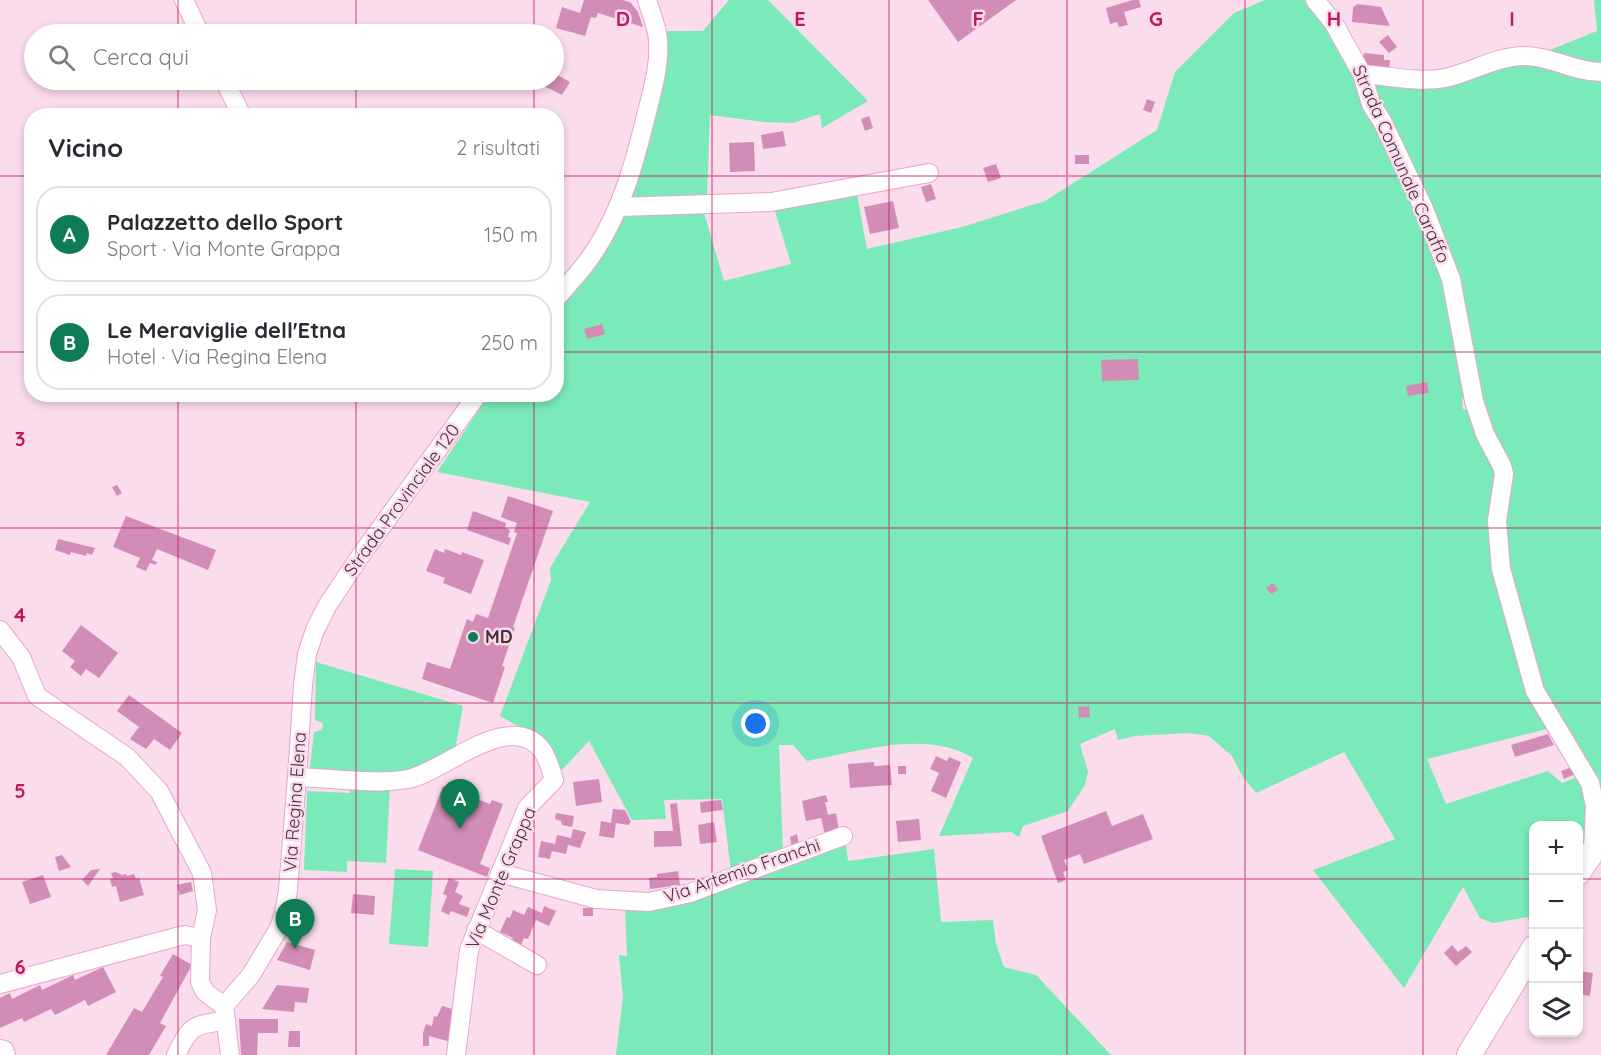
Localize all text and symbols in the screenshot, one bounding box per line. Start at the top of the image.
text: D [616,6,630,31]
text: E [794,6,806,31]
text: F [972,6,984,31]
text: G [1149,6,1163,31]
text: H [1327,6,1341,31]
text: I [1509,6,1515,31]
search box [24,24,564,90]
icon: search [45,41,78,74]
text: Cerca qui [93,43,189,71]
street label: Strada Comunale Caraffo [1347,61,1456,266]
text: Vicino [48,131,123,164]
text: 2 risultati [456,135,540,160]
text: Palazzetto dello Sport [107,208,343,236]
text: A [63,222,76,247]
text: 150 m [484,222,538,247]
text: Sport · Via Monte Grappa [107,236,340,261]
text: Le Meraviglie dell'Etna [107,316,346,344]
text: B [63,330,76,355]
text: 250 m [480,330,538,355]
text: Hotel · Via Regina Elena [107,344,327,369]
street label: Strada Provinciale 120 [339,419,465,580]
text: 3 [15,426,25,451]
text: 4 [14,602,26,627]
place label: MD [485,625,513,648]
marker: MD [466,630,480,644]
your location [741,709,770,738]
street label: Via Regina Elena [278,731,311,873]
text: 5 [14,778,26,803]
pin: A [440,780,480,829]
street label: Via Monte Grappa [460,803,541,952]
map controls [1529,821,1583,1037]
button: + [1529,821,1583,875]
street label: Via Artemio Franchi [661,833,823,908]
button: − [1529,875,1583,929]
pin: B [276,900,314,949]
button: locate [1529,929,1583,983]
text: 6 [14,954,26,979]
button: layers [1529,983,1583,1037]

